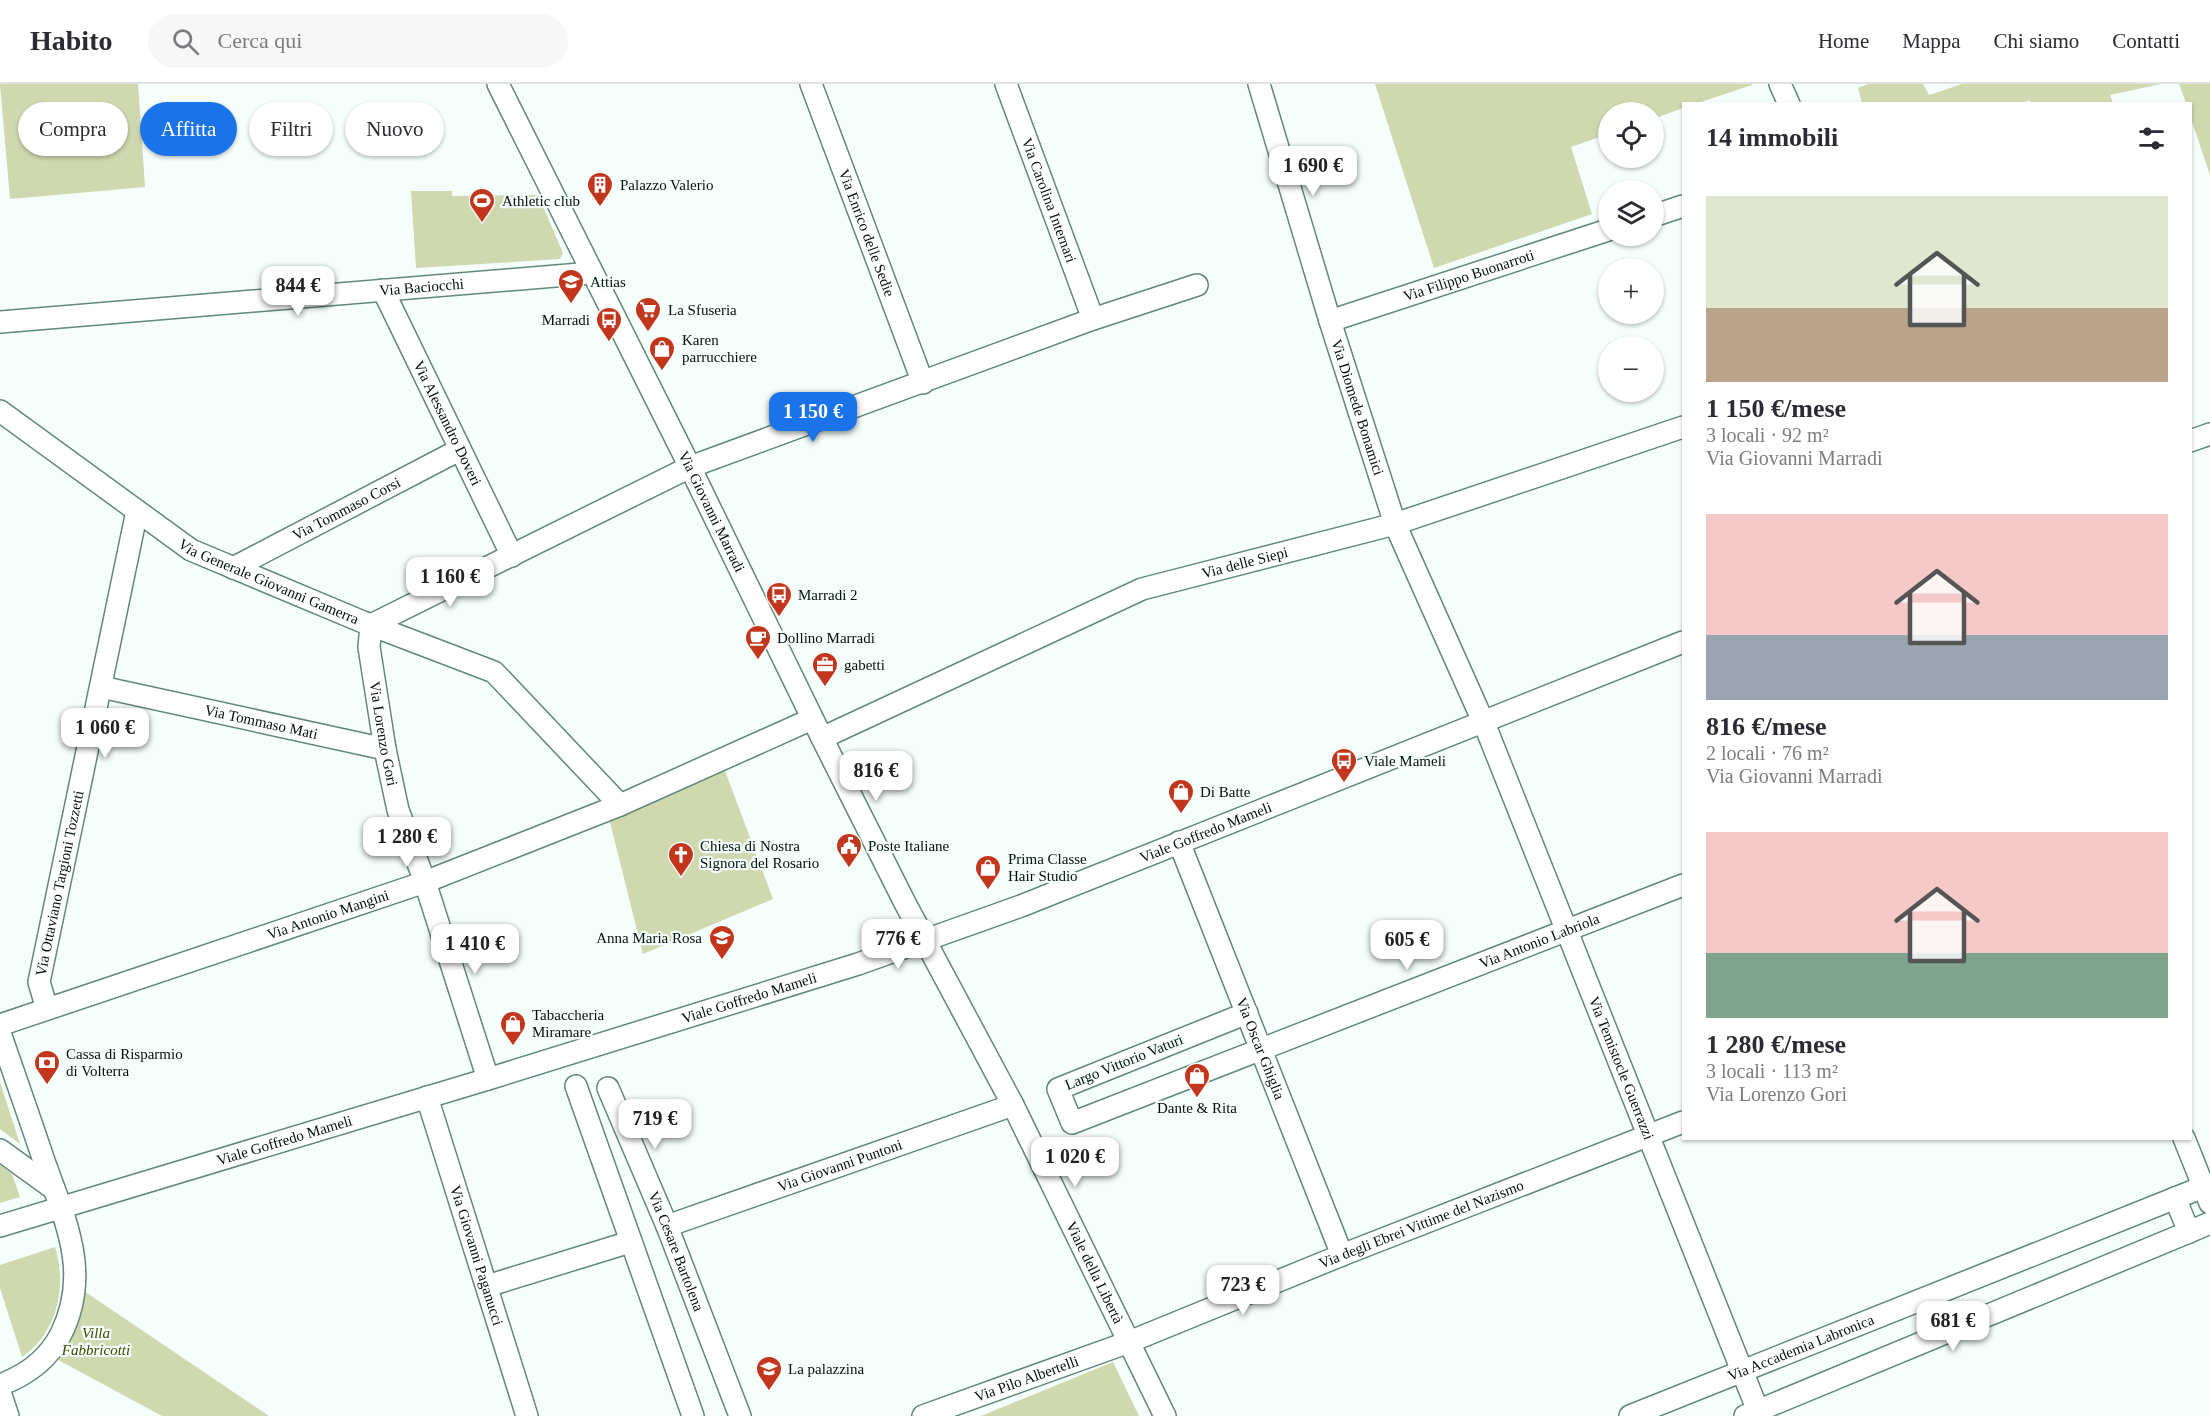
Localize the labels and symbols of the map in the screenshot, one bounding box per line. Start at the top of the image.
street label: Via Carolina Internari [1019,136,1079,265]
pin: 1 690 € [1258,146,1368,197]
street label: Via Enrico delle Sedie [836,167,898,299]
building icon: Palazzo Valerio [585,170,615,208]
place label: Palazzo Valerio [620,177,713,193]
sports icon: Athletic club [467,186,497,224]
place label: Athletic club [502,193,580,209]
street label: Via Filippo Buonarroti [1401,247,1536,304]
pin: 844 € [256,266,340,317]
school or university icon: Attias [556,267,586,305]
place label: Attias [590,274,626,290]
street label: Via Baciocchi [379,276,464,299]
supermarket icon: La Sfuseria [633,295,663,333]
place label: La Sfuseria [668,302,737,318]
bus stop icon: Marradi [594,305,624,343]
place label: Marradi [542,312,590,328]
place label: Karen parrucchiere [682,332,757,365]
shop icon: Karen parrucchiere [647,334,677,372]
street label: Via Diomede Bonamici [1328,337,1387,477]
street label: Via Alessandro Doveri [411,358,485,488]
pin: 1 150 € [758,392,868,443]
street label: Via Giovanni Marradi [675,449,748,575]
street label: Via Tommaso Corsi [290,474,403,544]
street label: Via Generale Giovanni Gamerra [175,536,361,627]
street label: Via delle Siepi [1200,544,1289,581]
pin: 1 160 € [395,557,505,608]
bus stop icon: Marradi 2 [764,580,794,618]
place label: Marradi 2 [798,587,858,603]
cafe icon: Dollino Marradi [743,623,773,661]
place label: Dollino Marradi [777,630,875,646]
office icon: gabetti [810,650,840,688]
place label: gabetti [844,657,885,673]
street label: Via Lorenzo Gori [367,680,401,787]
street label: Via Tommaso Mati [203,702,319,742]
pin: 1 060 € [50,708,160,759]
bus stop icon: Viale Mameli [1329,746,1359,784]
pin: 816 € [834,751,918,802]
place label: Viale Mameli [1364,753,1446,769]
shop icon: Di Batte [1166,777,1196,815]
place label: Di Batte [1200,784,1251,800]
street label: Via Ottaviano Targioni Tozzetti [32,789,87,978]
street label: Viale Goffredo Mameli [1137,799,1274,866]
pin: 1 280 € [352,817,462,868]
public building icon: Poste Italiane [834,831,864,869]
place label: Chiesa di Nostra Signora del Rosario [700,838,819,871]
place label: Poste Italiane [868,838,950,854]
church icon: Chiesa di Nostra Signora del Rosario [666,840,696,878]
place label: Prima Classe Hair Studio [1008,851,1087,884]
shop icon: Prima Classe Hair Studio [973,853,1003,891]
street label: Via Antonio Mangini [265,887,391,943]
street label: Via Antonio Labriola [1477,910,1602,972]
pin: 776 € [856,919,940,970]
pin: 605 € [1365,920,1449,971]
school or university icon: Anna Maria Rosa [707,923,737,961]
pin: 1 410 € [420,924,530,975]
place label: Anna Maria Rosa [596,930,702,946]
street label: Viale Goffredo Mameli [680,969,819,1026]
street label: Via Temistocle Guerrazzi [1586,994,1657,1142]
street label: Via Oscar Ghiglia [1233,995,1288,1102]
place label: Tabaccheria Miramare [532,1007,605,1040]
shop icon: Tabaccheria Miramare [498,1009,528,1047]
street label: Largo Vittorio Vaturi [1063,1031,1185,1093]
place label: Cassa di Risparmio di Volterra [66,1046,183,1079]
bank icon: Cassa di Risparmio di Volterra [32,1048,62,1086]
shop icon: Dante & Rita [1182,1061,1212,1099]
pin: 719 € [613,1099,697,1150]
place label: Dante & Rita [1157,1100,1237,1116]
street label: Viale Goffredo Mameli [215,1112,354,1168]
street label: Via Giovanni Puntoni [775,1136,904,1195]
pin: 1 020 € [1020,1137,1130,1188]
street label: Via degli Ebrei Vittime del Nazismo [1317,1177,1526,1272]
street label: Via Giovanni Paganucci [447,1183,506,1327]
street label: Via Cesare Bartolena [645,1189,707,1314]
street label: Viale della Libertà [1063,1219,1127,1326]
pin: 723 € [1201,1265,1285,1316]
pin: 681 € [1911,1301,1995,1352]
street label: Via Accademia Labronica [1726,1311,1877,1384]
park label: Villa Fabbricotti [61,1325,130,1358]
street label: Via Pilo Albertelli [972,1353,1081,1405]
school or university icon: La palazzina [754,1354,784,1392]
place label: La palazzina [788,1361,865,1377]

